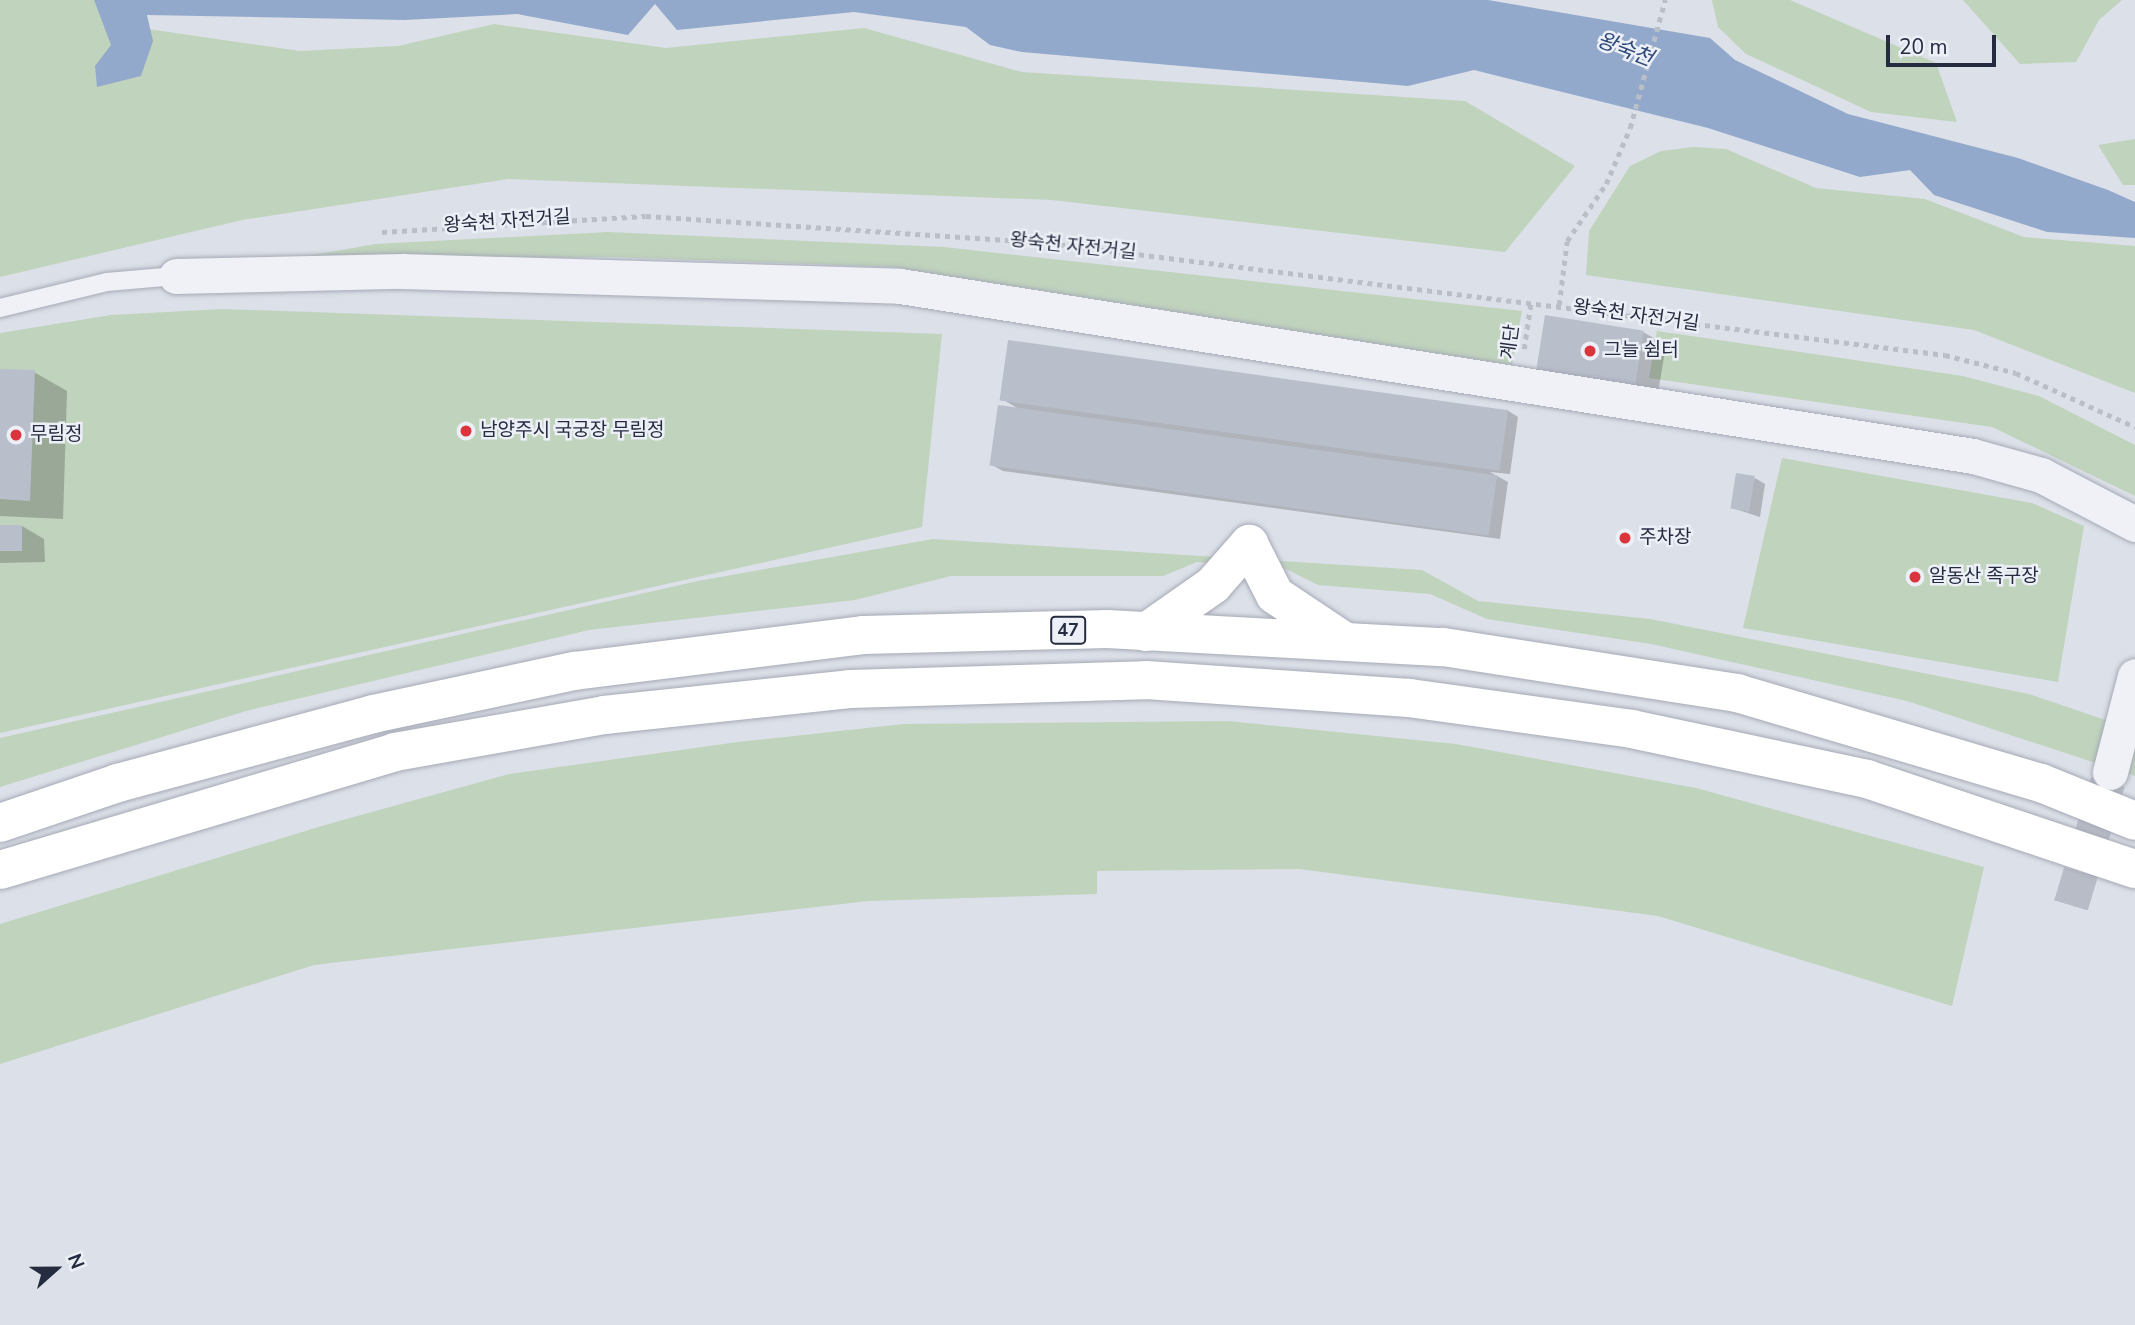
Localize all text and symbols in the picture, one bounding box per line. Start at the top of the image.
scale bar [1890,21,2000,65]
water label: 왕숙천 [1593,27,1657,71]
text: 20 m [1899,33,1948,61]
street label: 왕숙천 자전거길 [443,206,571,238]
street label: 왕숙천 자전거길 [1009,229,1137,265]
street label: 왕숙천 자전거길 [1571,296,1701,336]
street label: 계단 [1497,323,1525,361]
place label: 그늘 쉼터 [1604,340,1679,362]
marker: 그늘 쉼터 [1582,343,1598,359]
place label: 남양주시 국궁장 무림정 [480,420,665,442]
marker: 남양주시 국궁장 무림정 [458,423,474,439]
place label: 무림정 [30,424,82,446]
marker: 무림정 [8,427,24,443]
place label: 주차장 [1639,527,1691,549]
marker: 주차장 [1617,530,1633,546]
place label: 알동산 족구장 [1929,566,2039,588]
marker: 알동산 족구장 [1907,569,1923,585]
road number: 47 [1049,616,1087,644]
north arrow [21,1234,91,1304]
text: N [61,1250,90,1273]

